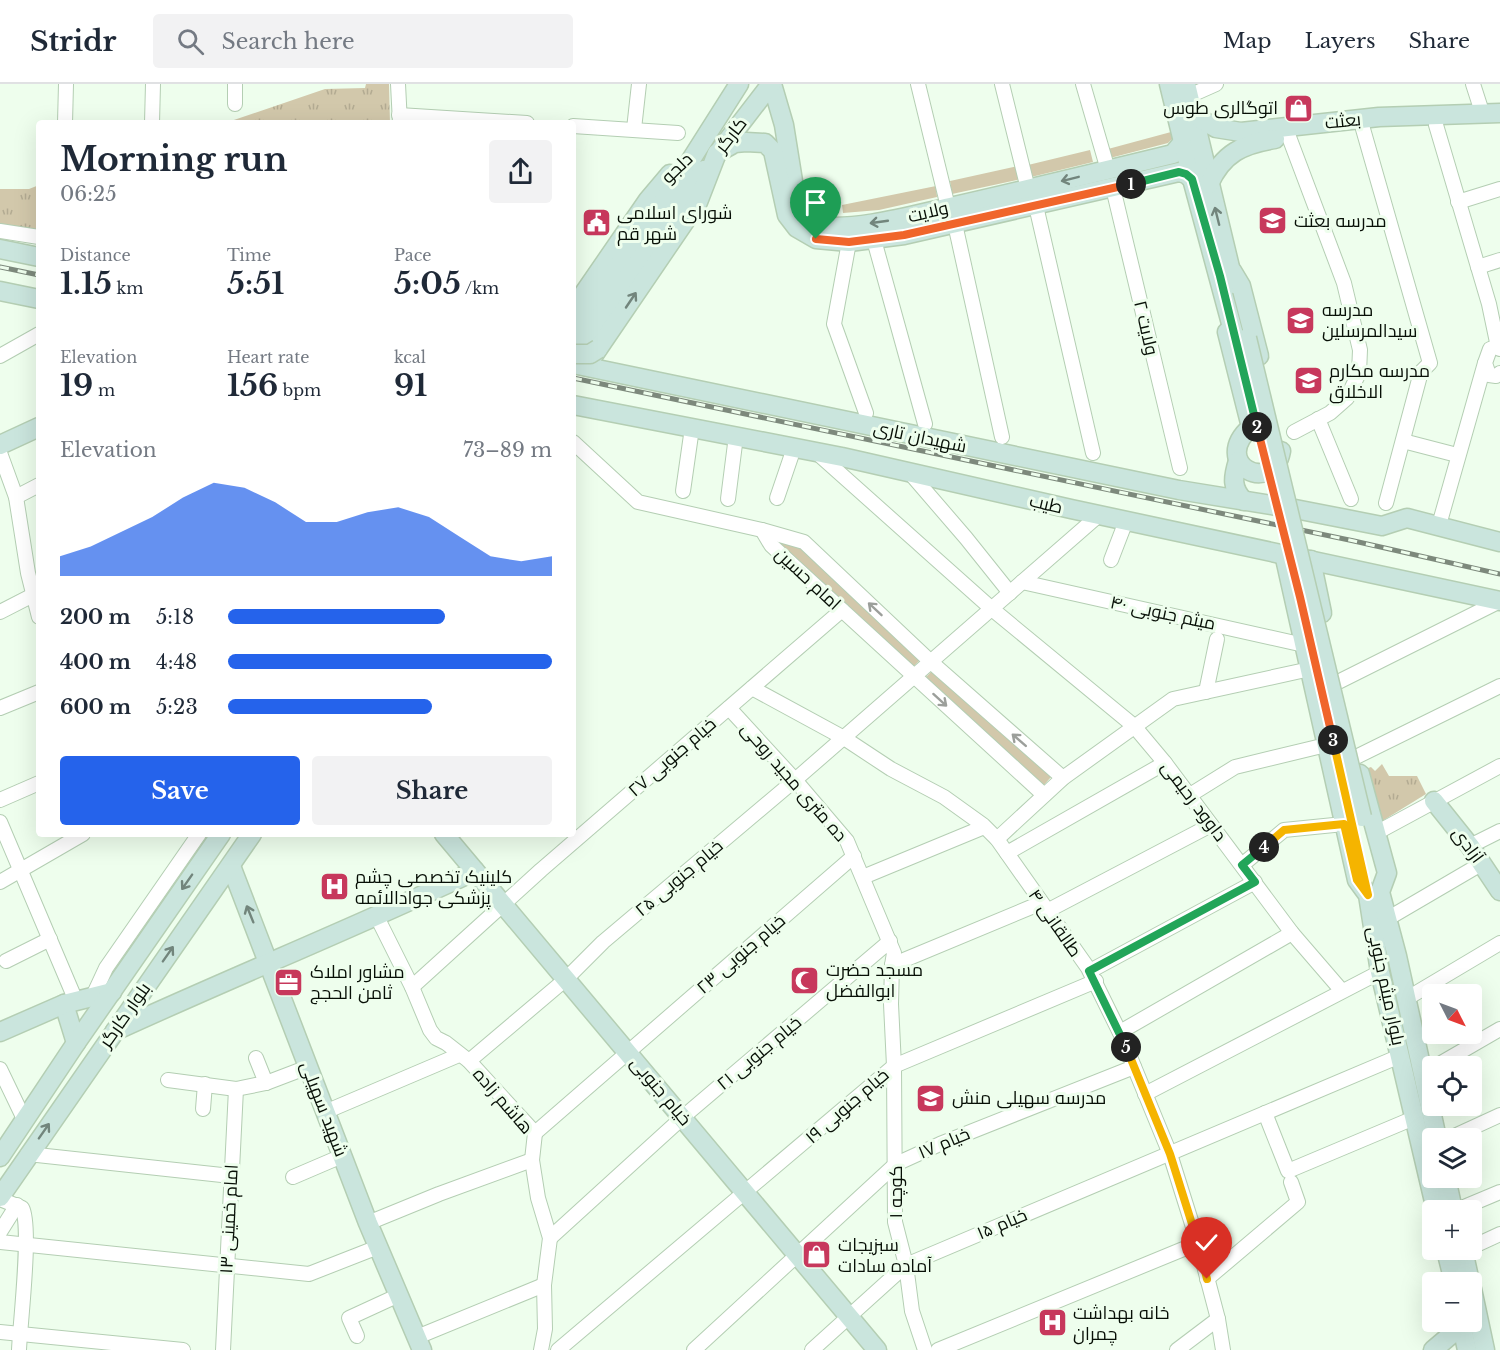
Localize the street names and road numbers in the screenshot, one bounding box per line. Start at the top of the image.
street label: بعثت [1324,108,1362,134]
street label: کارگر [710,113,752,158]
street label: دلجو [657,148,697,188]
street label: ولایت [906,197,950,227]
street label: ولایت ۲ [1129,298,1163,358]
street label: شهیدان تاری [871,416,969,458]
street label: طیب [1027,490,1065,518]
street label: امام حسین [770,543,845,616]
street label: میثم جنوبی ۴۰ [1108,591,1218,636]
street label: خیام جنوبی ۲۷ [624,713,721,802]
street label: ده متری مجید روحی [736,718,852,846]
street label: داوود رحیمی [1157,756,1231,846]
street label: آزادی [1448,823,1489,867]
street label: خیام جنوبی ۲۵ [631,835,728,922]
street label: طالقانی ۴ [1024,885,1086,961]
street label: خیام جنوبی ۲۳ [692,910,790,999]
street label: بلوار میثم جنوبی [1362,925,1409,1048]
street label: بلوار کارگر [94,978,155,1053]
street label: خیام جنوبی ۲۱ [712,1011,806,1096]
street label: خیام جنوبی [625,1052,696,1131]
street label: شهید سهیلی [296,1058,352,1160]
street label: هاشم زاده [468,1063,538,1139]
street label: خیام جنوبی ۱۹ [801,1064,894,1149]
street label: خیام ۱۷ [915,1122,973,1165]
street label: امام خمینی ۱۳ [215,1164,244,1274]
street label: کوچه ۱ [885,1166,908,1218]
street label: خیام ۱۵ [974,1204,1031,1245]

